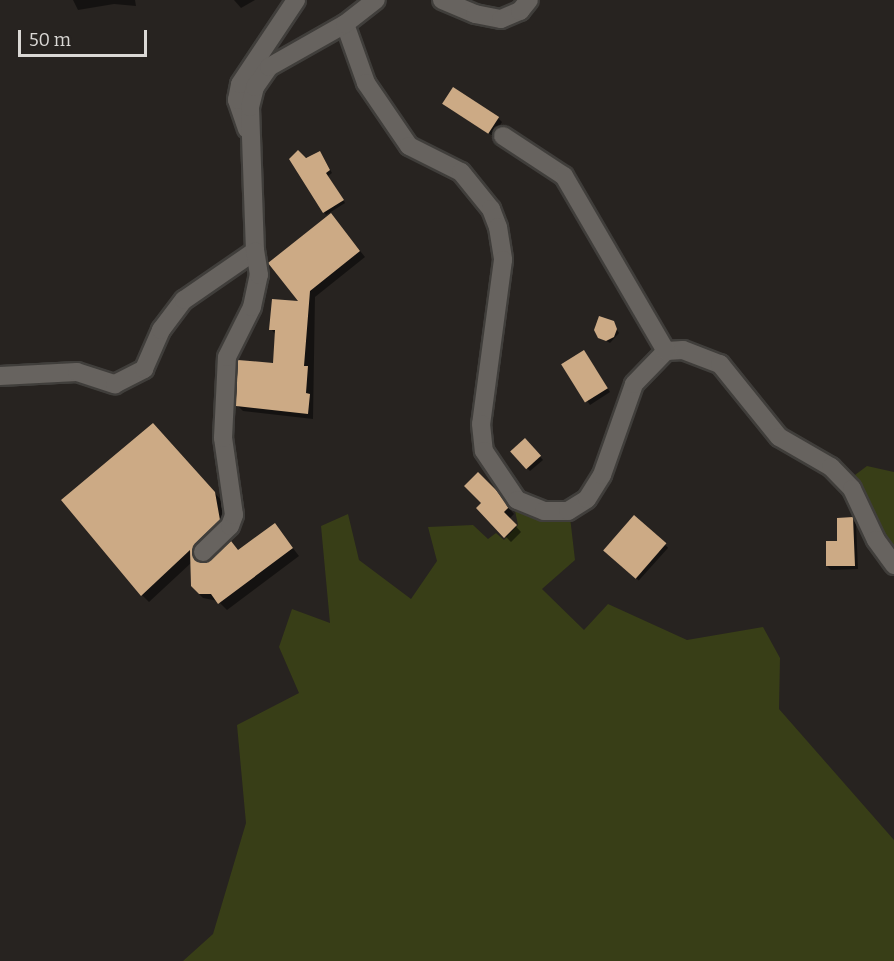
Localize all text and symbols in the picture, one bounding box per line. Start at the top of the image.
scale bar [21,18,150,56]
text: 50 m [29,29,71,51]

